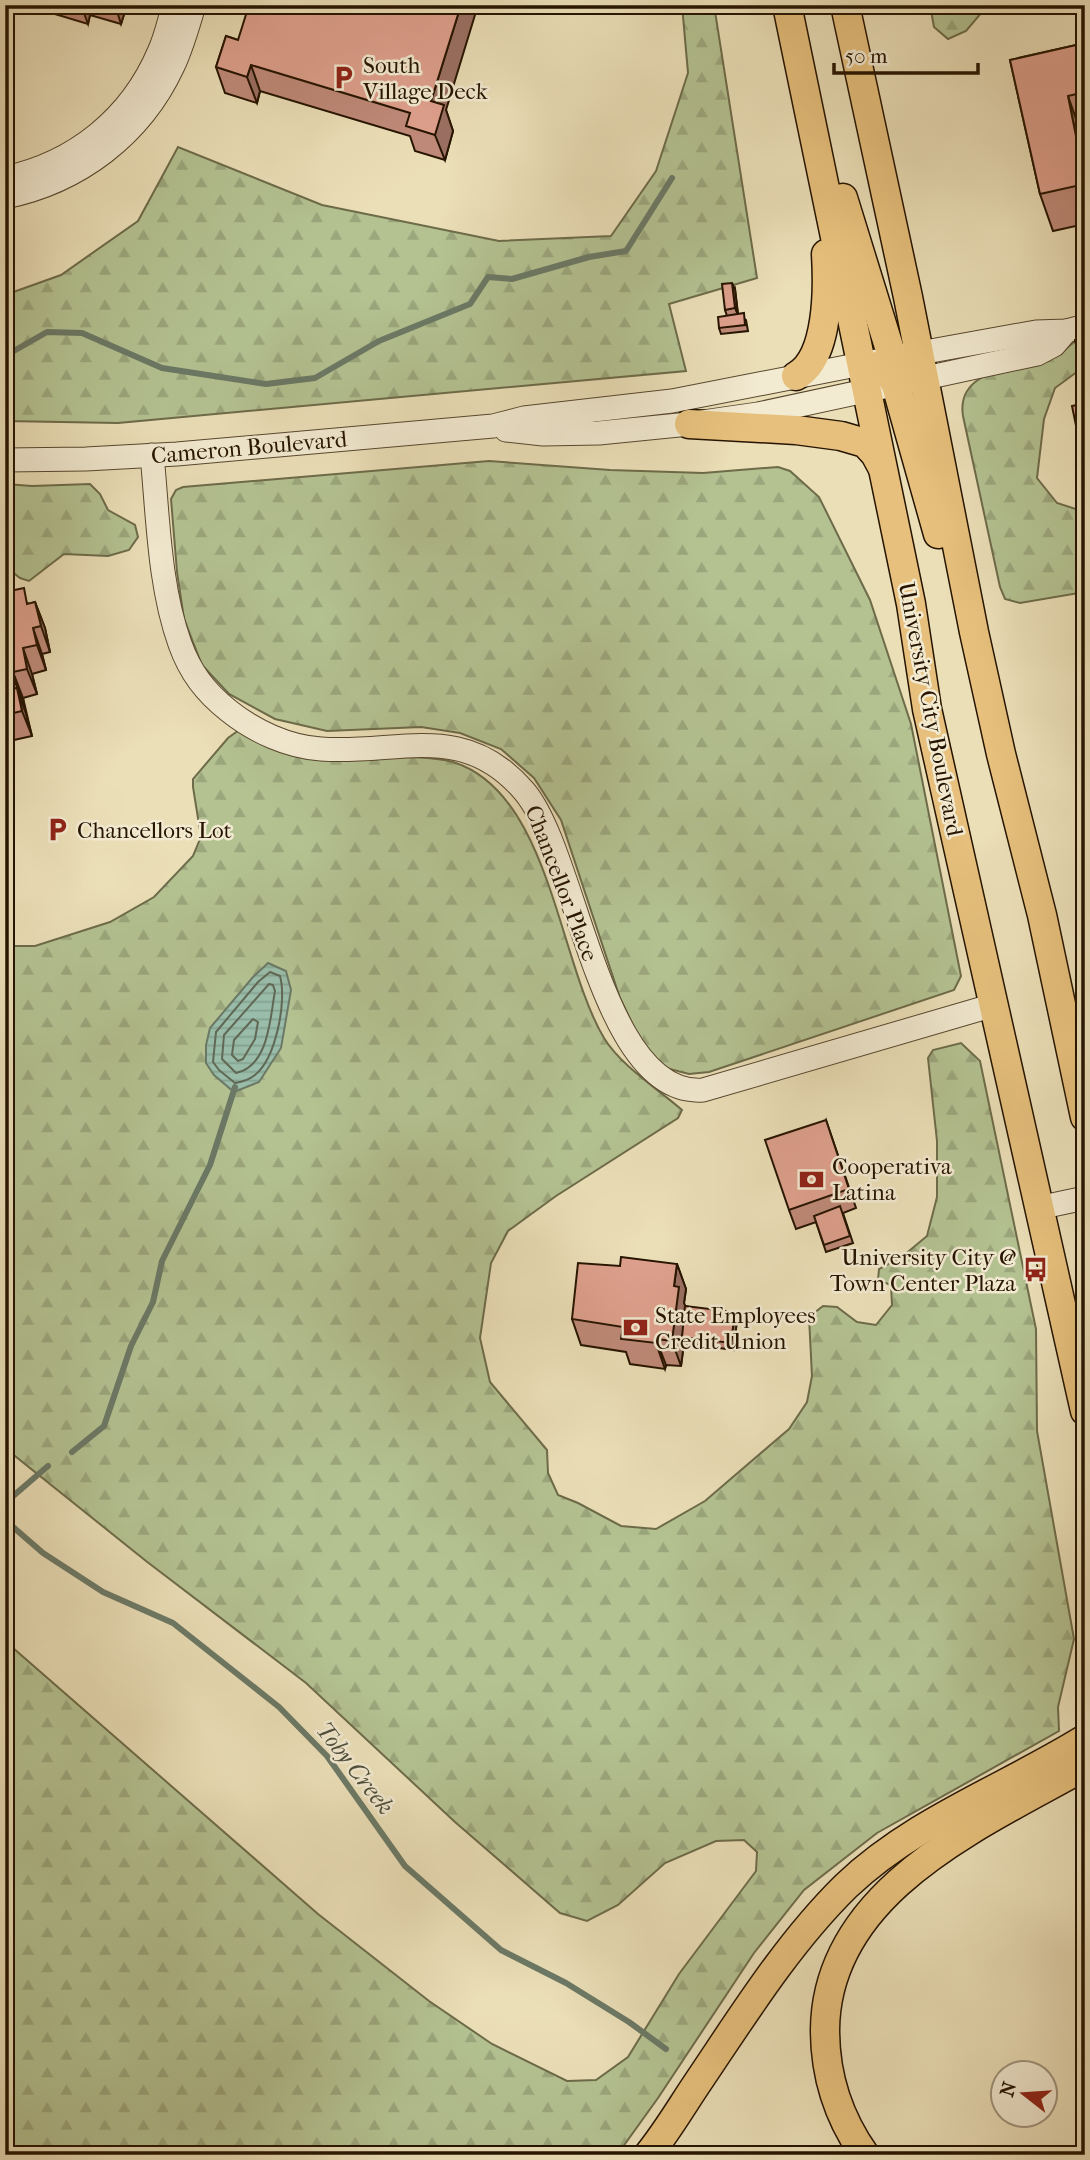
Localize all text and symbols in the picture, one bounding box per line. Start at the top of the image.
scale bar [834,32,978,76]
text: 50 m [845,44,888,68]
place label: South Village Deck [362,52,489,105]
parking icon: South Village Deck [329,64,357,92]
street label: Cameron Boulevard [150,425,349,470]
street label: University City Boulevard [893,580,969,839]
street label: Chancellor Place [519,801,604,965]
parking icon: Chancellors Lot [43,816,71,844]
place label: Chancellors Lot [77,817,232,844]
place label: Cooperativa Latina [832,1153,952,1206]
bank icon: Cooperativa Latina [798,1165,826,1193]
place label: University City @ Town Center Plaza [830,1244,1016,1297]
bus stop icon: University City @ Town Center Plaza [1022,1256,1050,1284]
place label: State Employees Credit Union [655,1302,816,1355]
bank icon: State Employees Credit Union [621,1314,649,1342]
water label: Toby Creek [310,1716,400,1820]
north arrow [988,2058,1058,2128]
text: N [996,2079,1021,2099]

